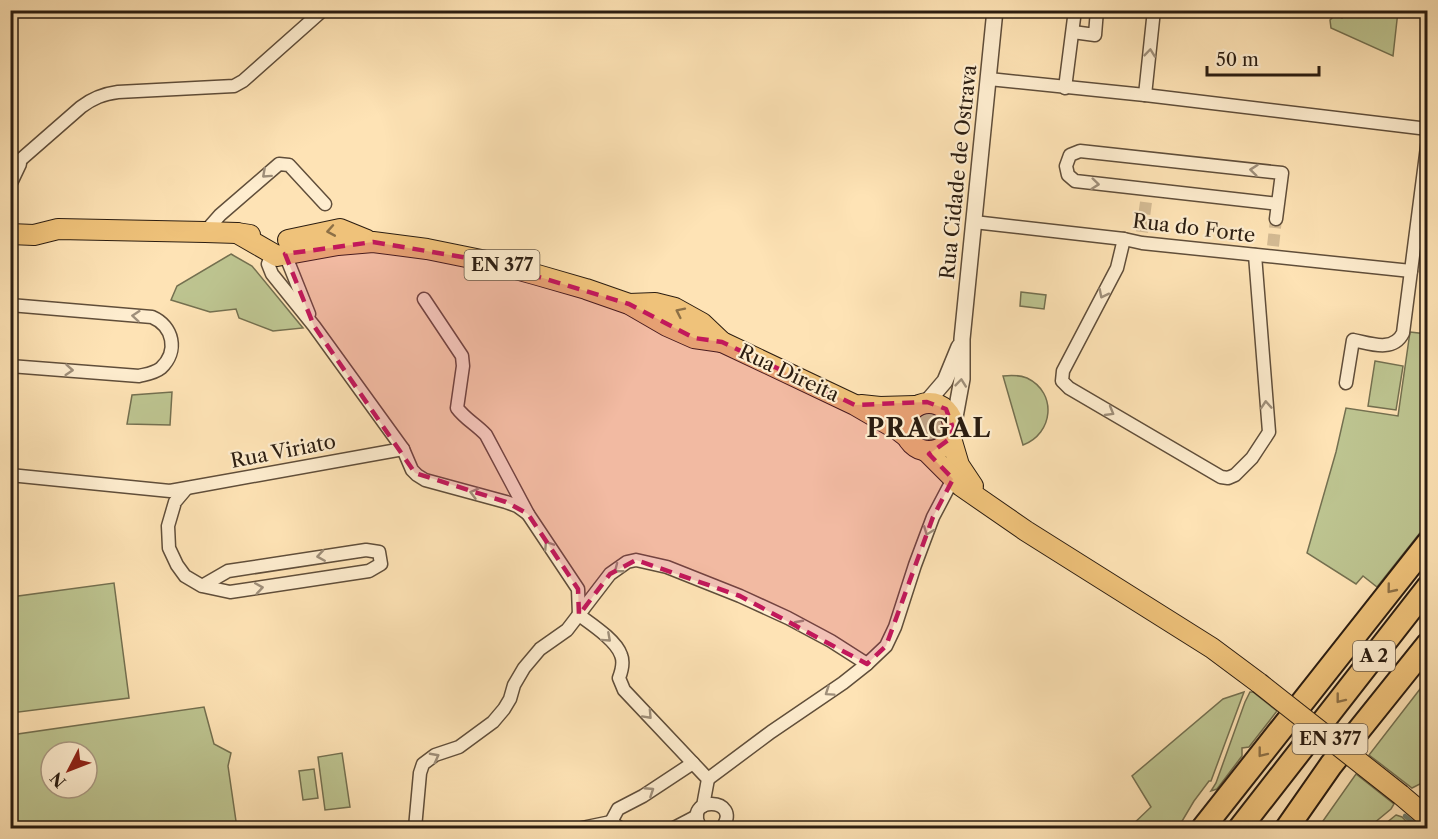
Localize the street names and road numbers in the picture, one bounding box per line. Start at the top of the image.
street label: Rua Cidade de Ostrava [935,63,981,281]
street label: Rua do Forte [1131,209,1257,247]
road number: EN 377 [464,250,540,280]
street label: Rua Direita [735,339,843,407]
street label: Rua Viriato [228,429,338,473]
road number: A 2 [1353,641,1395,671]
road number: EN 377 [1292,724,1368,754]

